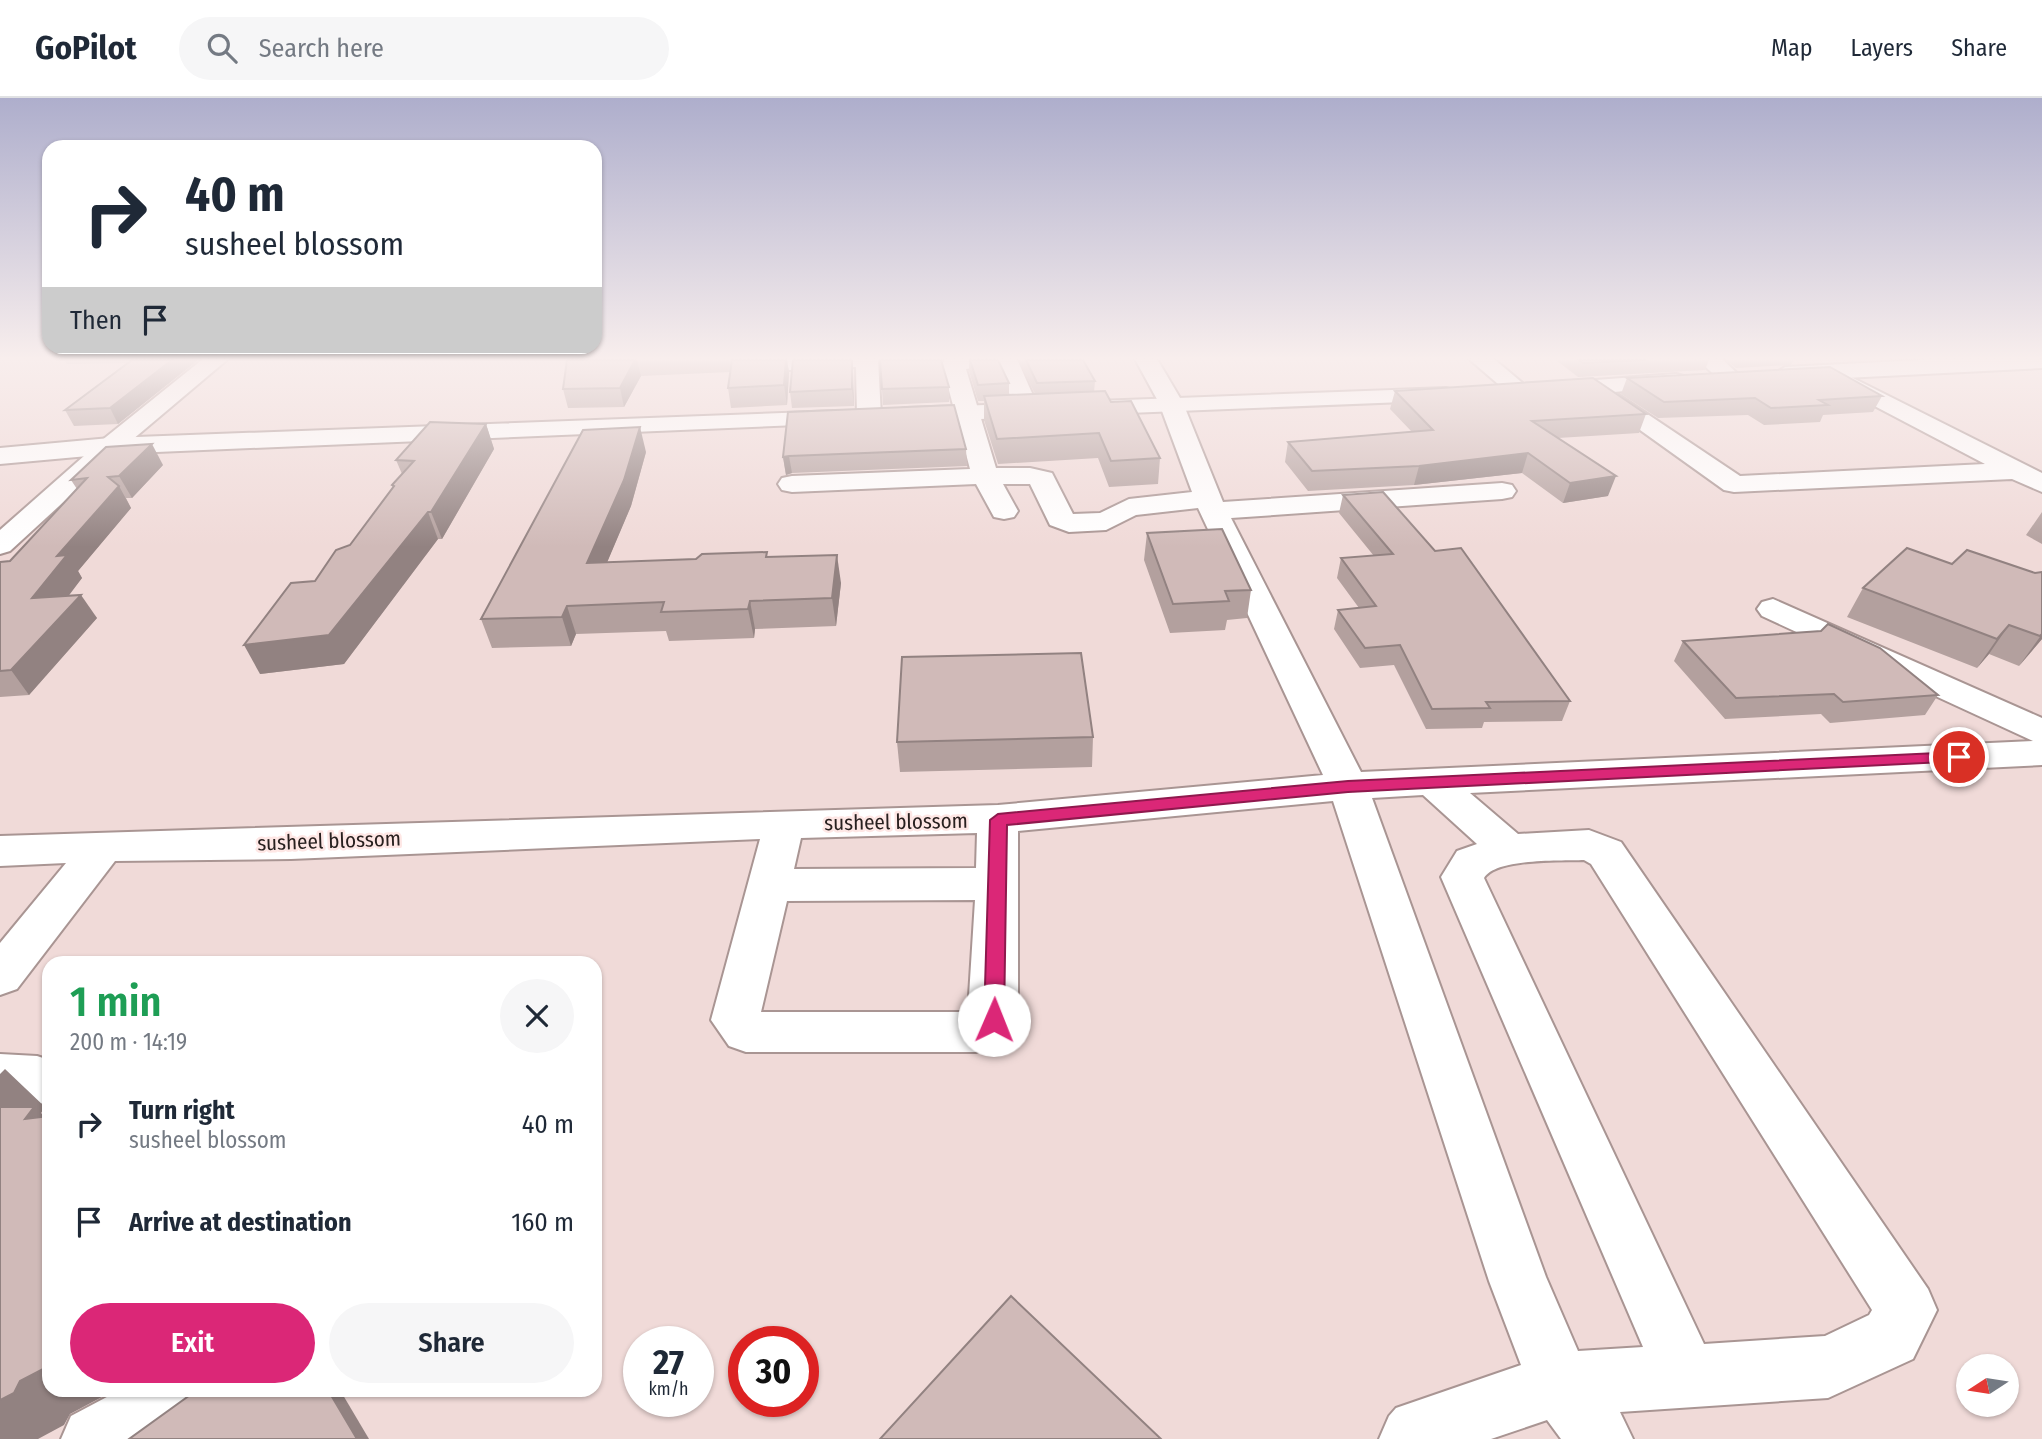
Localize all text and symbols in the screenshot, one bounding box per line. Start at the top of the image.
search box [179,17,669,80]
text: GoPilot [35,28,137,68]
icon: search [203,29,241,67]
text: Search here [259,33,384,64]
text: Map [1771,34,1813,62]
text: Layers [1851,34,1913,62]
text: Share [1951,34,2007,62]
text: 40 m [185,165,285,224]
icon: right [70,168,161,259]
text: susheel blossom [185,225,404,263]
icon: arrive [136,301,174,339]
text: Then [70,305,122,336]
pin [1929,727,1989,787]
icon: arrive [1940,738,1978,776]
street label: susheel blossom [824,808,968,836]
street label: susheel blossom [257,825,401,857]
text: 1 min [70,977,161,1027]
button: close [500,979,574,1053]
position arrow [957,983,1031,1057]
text: 200 m · 14:19 [70,1028,187,1056]
text: Turn right [129,1095,235,1126]
icon: right [70,1105,108,1143]
text: 40 m [522,1109,574,1140]
text: susheel blossom [129,1126,286,1154]
icon: arrive [70,1203,108,1241]
text: Arrive at destination [129,1207,352,1238]
text: 160 m [511,1207,574,1238]
button: Exit [70,1303,315,1383]
button: Share [329,1303,574,1383]
speed limit sign: 30 [728,1326,819,1417]
text: 27 [653,1341,684,1383]
north arrow [1956,1354,2020,1418]
map controls [1956,1354,2019,1417]
text: km/h [648,1378,689,1400]

